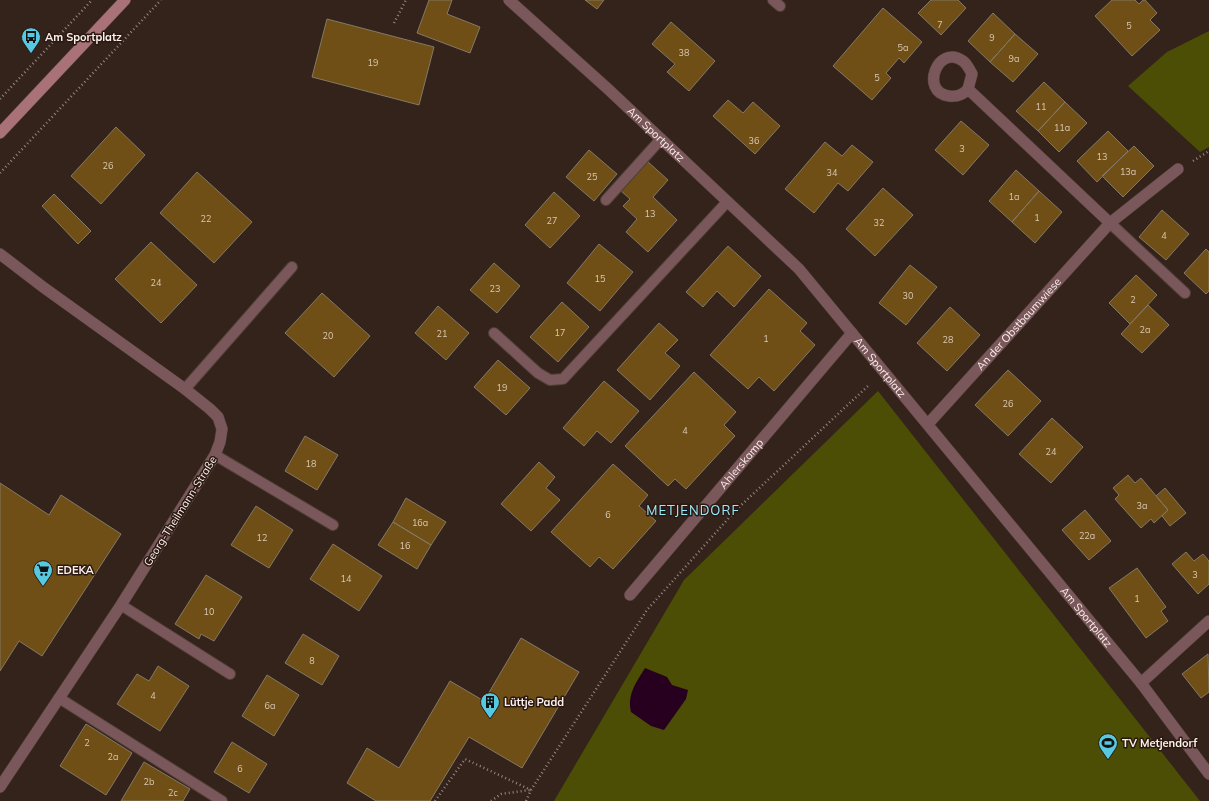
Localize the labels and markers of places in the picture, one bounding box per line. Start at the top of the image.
bus stop icon: Am Sportplatz [20,26,42,54]
place label: Am Sportplatz [45,30,122,44]
supermarket icon: EDEKA [32,559,54,587]
place label: EDEKA [57,563,95,577]
building icon: Lüttje Padd [479,691,501,719]
place label: Lüttje Padd [504,695,564,709]
sports icon: TV Metjendorf [1097,732,1119,760]
place label: TV Metjendorf [1122,736,1198,750]

